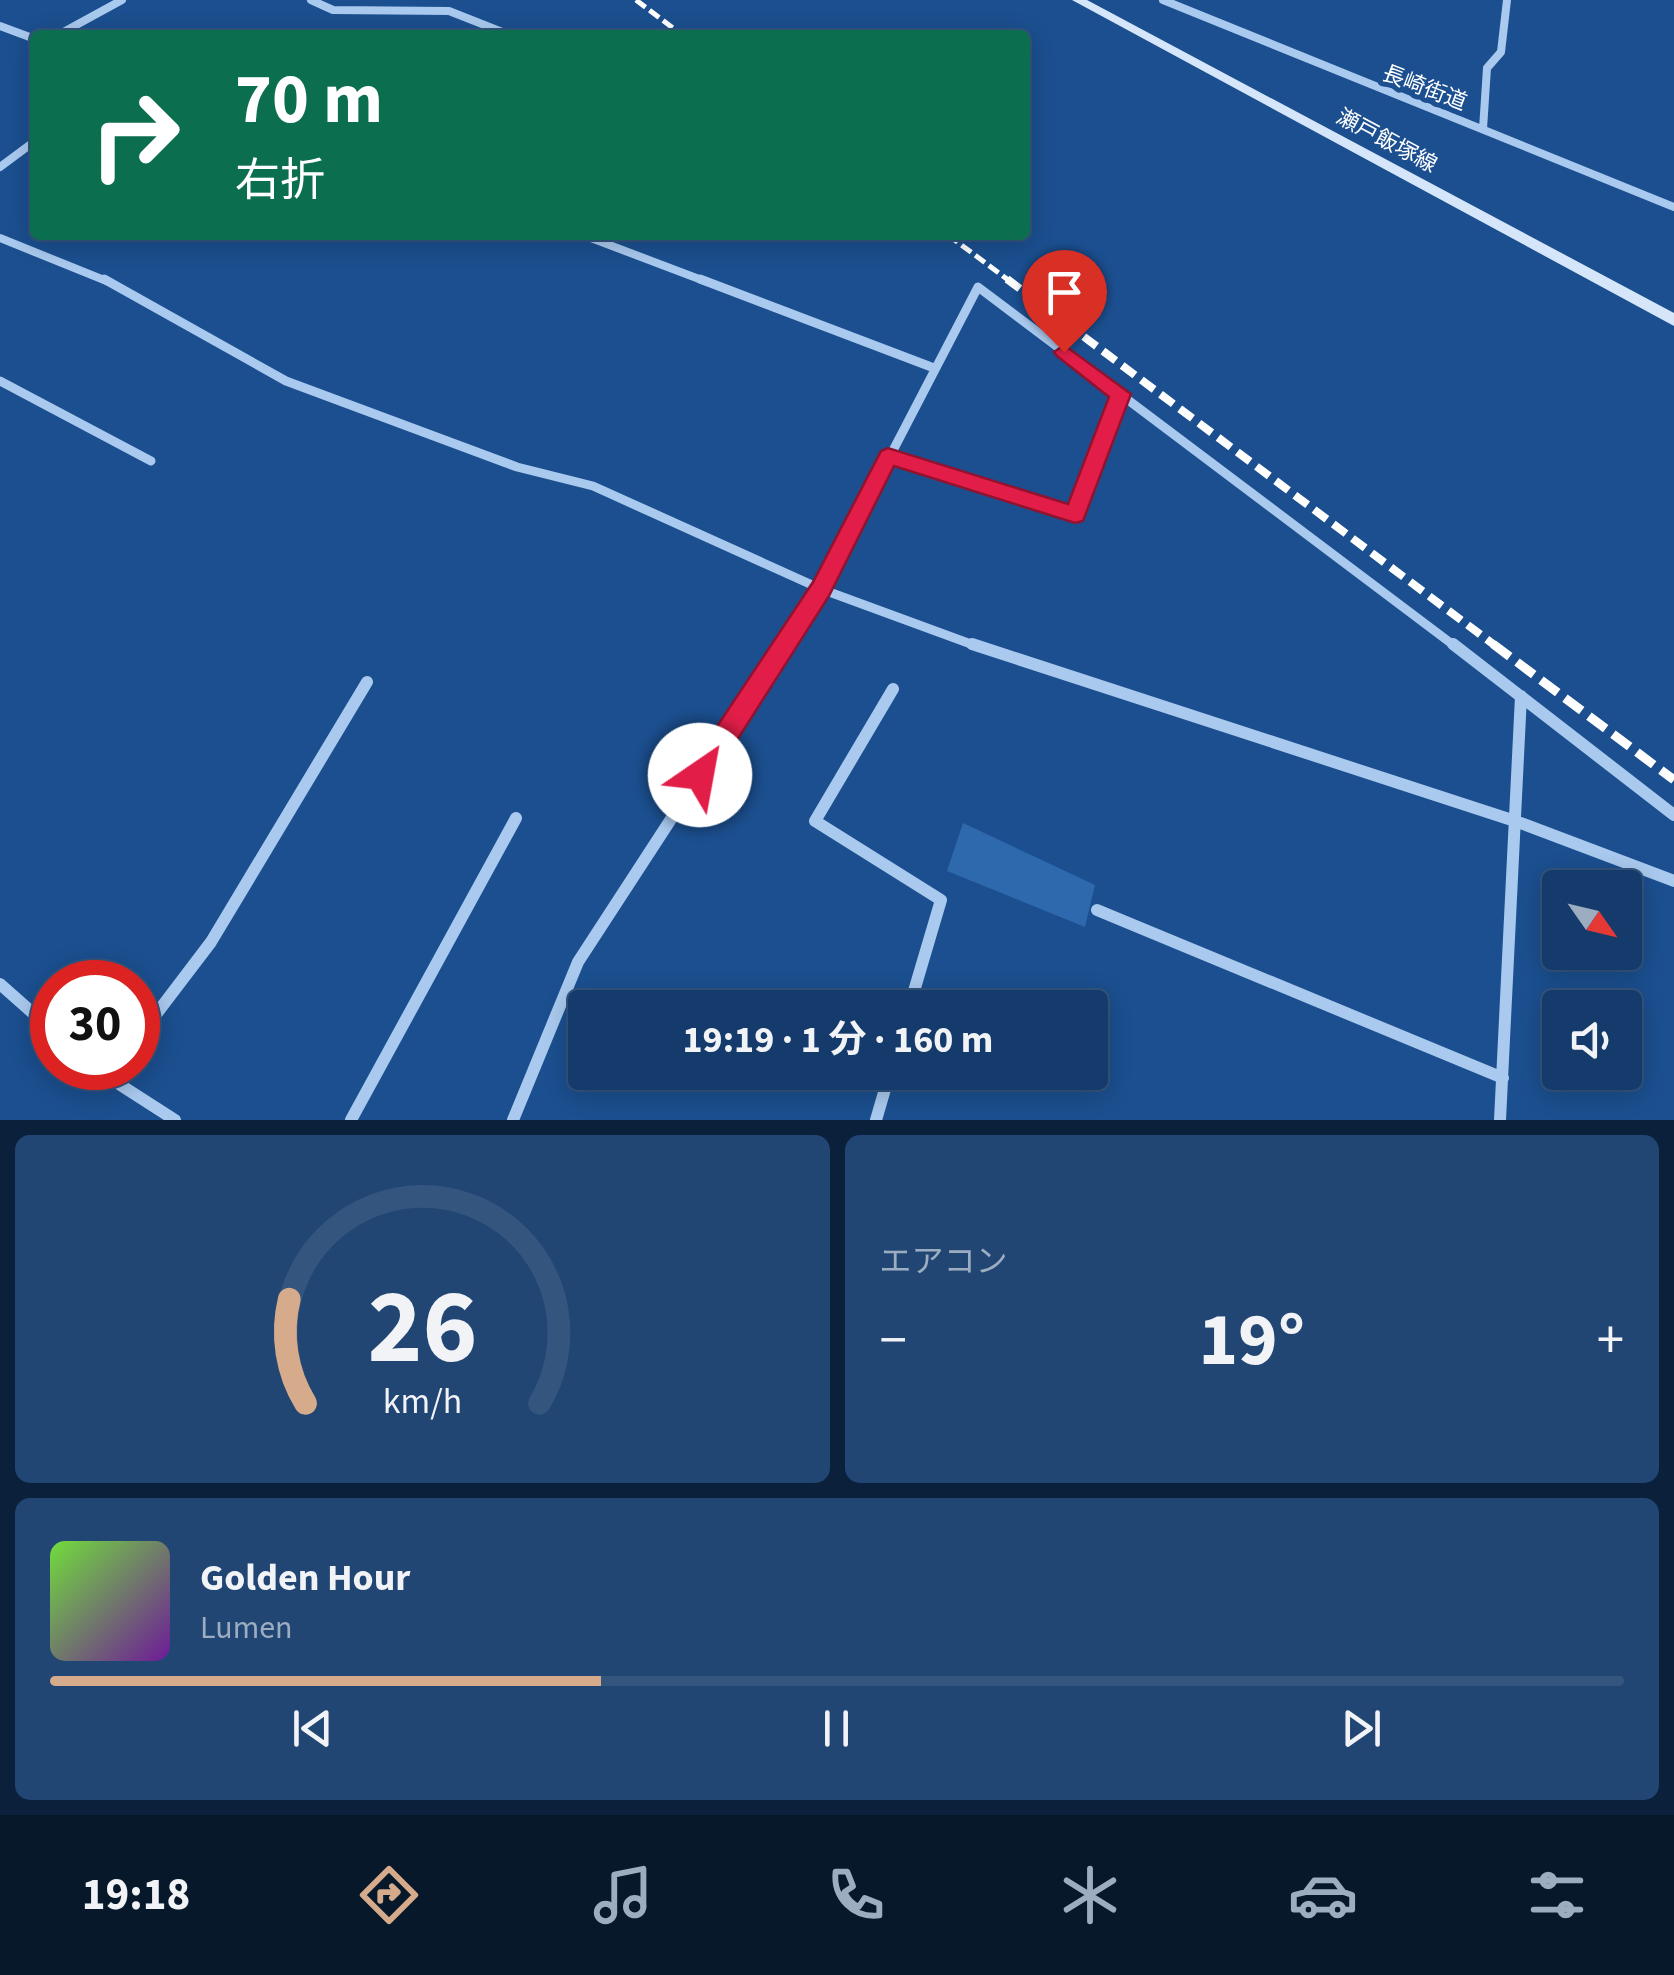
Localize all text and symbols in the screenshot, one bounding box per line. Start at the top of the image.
text: 70 m [235,50,383,150]
street label: 長崎街道 [1378,57,1471,119]
icon: right [70,70,200,200]
street label: 瀬戸飯塚線 [1330,101,1443,181]
text: 右折 [235,149,325,213]
pin [1022,250,1107,353]
icon: arrive [1037,265,1092,320]
position arrow [648,723,752,827]
north arrow [1542,870,1642,970]
map controls [1542,870,1642,1090]
speed limit sign: 30 [30,960,160,1090]
button: sound [1542,990,1642,1090]
text: 19:19 · 1 分 · 160 m [683,1013,993,1067]
text: エアコン [880,1239,1008,1285]
text: 26 [367,1255,477,1403]
text: 19° [1198,1287,1305,1394]
text: − [880,1302,907,1380]
text: + [1597,1302,1624,1380]
text: km/h [383,1376,462,1427]
text: Golden Hour [200,1551,410,1605]
text: Lumen [200,1605,293,1651]
icon: previous [285,1701,340,1756]
icon: pause [809,1701,864,1756]
icon: next [1334,1701,1389,1756]
icon: directions [354,1860,424,1930]
icon: music [588,1860,658,1930]
icon: phone [821,1860,891,1930]
icon: climate [1055,1860,1125,1930]
icon: car [1288,1860,1358,1930]
icon: filters [1522,1860,1592,1930]
text: 19:18 [82,1863,190,1927]

